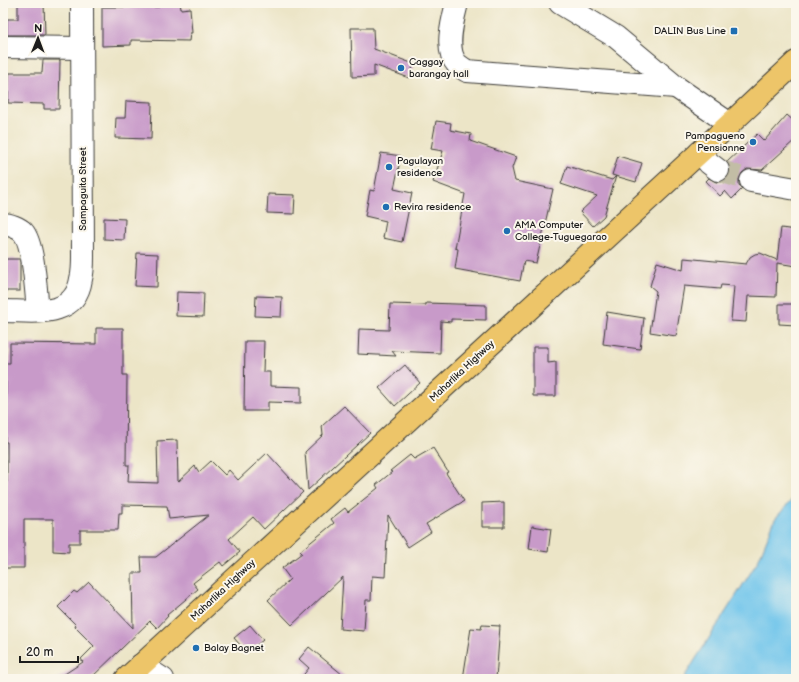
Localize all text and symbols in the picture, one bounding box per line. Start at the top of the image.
north arrow [18,18,58,58]
text: N [34,22,42,35]
place label: DALIN Bus Line [654,25,726,37]
marker: DALIN Bus Line [729,26,739,36]
place label: Caggay barangay hall [409,56,469,80]
marker: Caggay barangay hall [396,63,406,73]
place label: Pampagueno Pensionne [685,130,745,154]
marker: Pampagueno Pensionne [748,137,758,147]
street label: Sampaguita Street [77,147,89,231]
place label: Pagulayan residence [397,155,444,179]
marker: Pagulayan residence [384,162,394,172]
place label: Revira residence [394,201,471,213]
marker: Revira residence [381,202,391,212]
place label: AMA Computer College-Tuguegarao [515,219,607,243]
marker: AMA Computer College-Tuguegarao [502,226,512,236]
street label: Maharlika Highway [427,337,497,404]
street label: Maharlika Highway [188,556,258,623]
scale bar [20,638,78,664]
place label: Balay Bagnet [204,642,264,654]
marker: Balay Bagnet [191,643,201,653]
text: 20 m [26,645,53,660]

